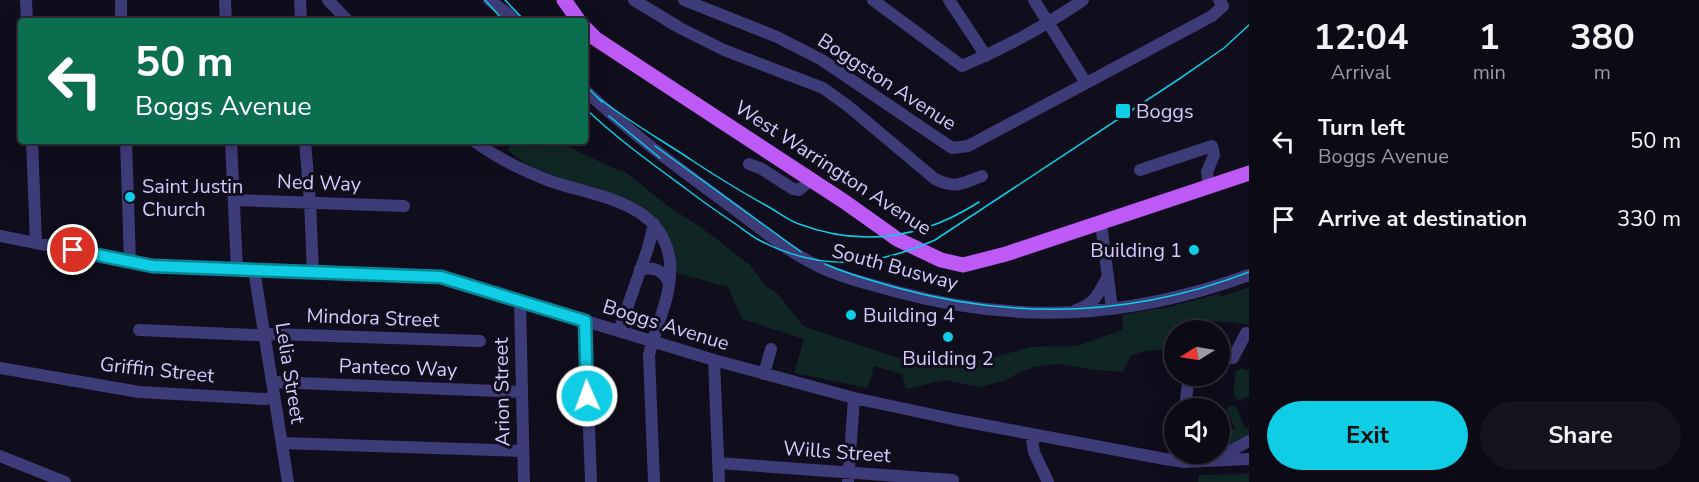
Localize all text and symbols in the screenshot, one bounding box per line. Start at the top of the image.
text: 12:04 [1313,13,1409,62]
text: 1 [1478,13,1500,62]
text: 380 [1570,13,1635,62]
street label: Boggston Avenue [812,27,962,137]
text: 50 m [135,34,234,91]
icon: left [36,42,114,120]
text: Arrival [1331,59,1391,86]
text: min [1473,59,1506,86]
text: m [1594,59,1611,86]
text: Boggs Avenue [135,88,312,125]
street label: West Warrington Avenue [730,94,936,242]
place label: Boggs [1136,98,1194,125]
marker: Boggs [1114,102,1132,120]
text: Turn left [1318,113,1405,143]
icon: left [1267,125,1300,158]
text: 50 m [1630,126,1681,156]
text: Boggs Avenue [1318,143,1449,170]
street label: Ned Way [277,168,362,198]
place label: Saint Justin Church [142,173,243,223]
marker: Saint Justin Church [123,190,137,204]
icon: arrive [1267,203,1300,236]
text: Arrive at destination [1318,204,1527,234]
text: 330 m [1617,204,1681,234]
pin [47,224,98,275]
icon: arrive [56,233,89,266]
street label: South Busway [829,237,962,297]
place label: Building 1 [1090,237,1182,264]
marker: Building 1 [1187,243,1201,257]
street label: Boggs Avenue [599,293,733,357]
street label: Mindora Street [306,302,441,334]
place label: Building 4 [863,302,955,329]
marker: Building 4 [844,308,858,322]
street label: Lelia Street [269,320,311,427]
north arrow [1164,320,1230,386]
map controls [1164,320,1230,464]
marker: Building 2 [941,330,955,344]
street label: Arion Street [488,336,516,447]
place label: Building 2 [902,345,994,372]
street label: Griffin Street [98,351,217,390]
street label: Panteco Way [338,352,458,384]
position arrow [555,364,619,428]
button: sound [1164,398,1230,464]
button: Exit [1267,401,1468,470]
button: Share [1480,401,1681,470]
street label: Wills Street [782,435,893,469]

